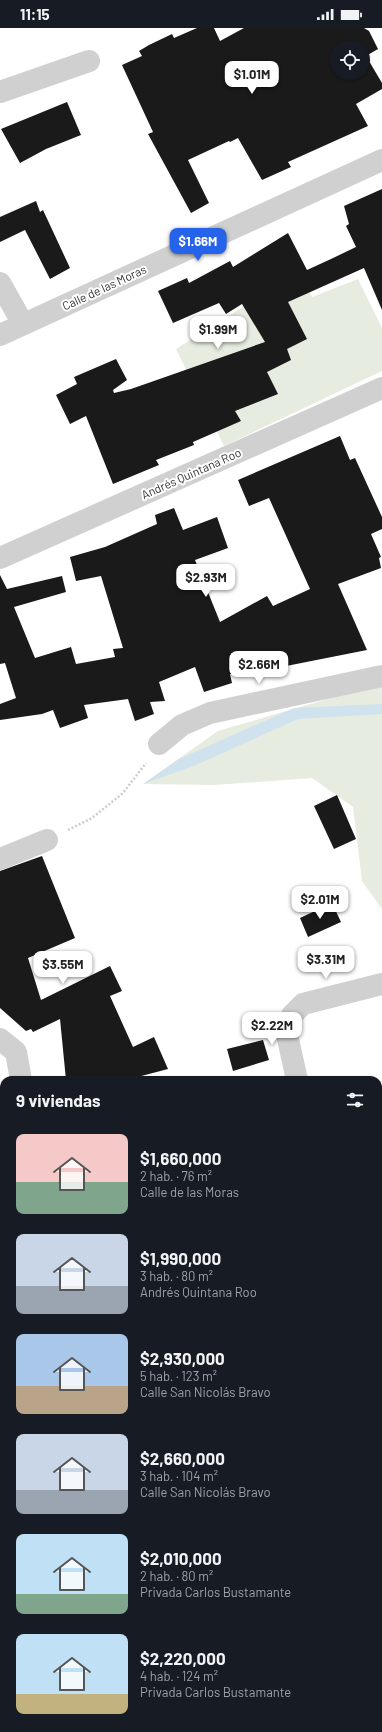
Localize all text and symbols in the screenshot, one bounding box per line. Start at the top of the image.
text: 11:15 [20,5,50,23]
map controls [330,40,370,80]
button: locate [330,40,370,80]
pin: $1.01M [219,61,285,95]
text: $1.01M [234,66,270,82]
pin: $1.66M [165,228,231,262]
text: $1.66M [179,233,217,249]
street label: Calle de las Moras [60,261,149,313]
pin: $1.99M [185,316,251,350]
text: $1.99M [199,321,237,337]
street label: Andrés Quintana Roo [139,445,243,501]
pin: $2.93M [173,564,239,598]
text: $2.93M [185,569,227,585]
pin: $2.66M [226,651,292,685]
text: $2.66M [238,656,280,672]
pin: $2.01M [287,886,353,920]
text: $2.01M [300,891,340,907]
pin: $3.31M [293,946,359,980]
pin: $3.55M [30,951,96,985]
text: $3.31M [307,951,345,967]
text: $3.55M [42,956,84,972]
pin: $2.22M [239,1012,305,1046]
text: $2.22M [251,1017,293,1033]
icon: filters [344,1089,366,1111]
text: 9 viviendas [16,1090,100,1110]
text: $1,660,000 [140,1148,221,1168]
icon: home [48,1150,96,1198]
text: 2 hab. · 76 m² [140,1168,212,1184]
text: Calle de las Moras [140,1184,239,1200]
text: $1,990,000 [140,1248,221,1268]
icon: home [48,1250,96,1298]
text: 3 hab. · 80 m² [140,1268,213,1284]
text: Andrés Quintana Roo [140,1284,257,1300]
text: $2,930,000 [140,1348,225,1368]
icon: home [48,1350,96,1398]
text: 5 hab. · 123 m² [140,1368,217,1384]
text: Calle San Nicolás Bravo [140,1384,271,1400]
text: $2,660,000 [140,1448,225,1468]
icon: home [48,1450,96,1498]
text: 3 hab. · 104 m² [140,1468,218,1484]
text: Calle San Nicolás Bravo [140,1484,271,1500]
text: $2,010,000 [140,1548,222,1568]
icon: home [48,1550,96,1598]
text: 2 hab. · 80 m² [140,1568,213,1584]
text: Privada Carlos Bustamante [140,1584,291,1600]
text: $2,220,000 [140,1648,226,1668]
icon: home [48,1650,96,1698]
text: 4 hab. · 124 m² [140,1668,218,1684]
text: Privada Carlos Bustamante [140,1684,291,1700]

